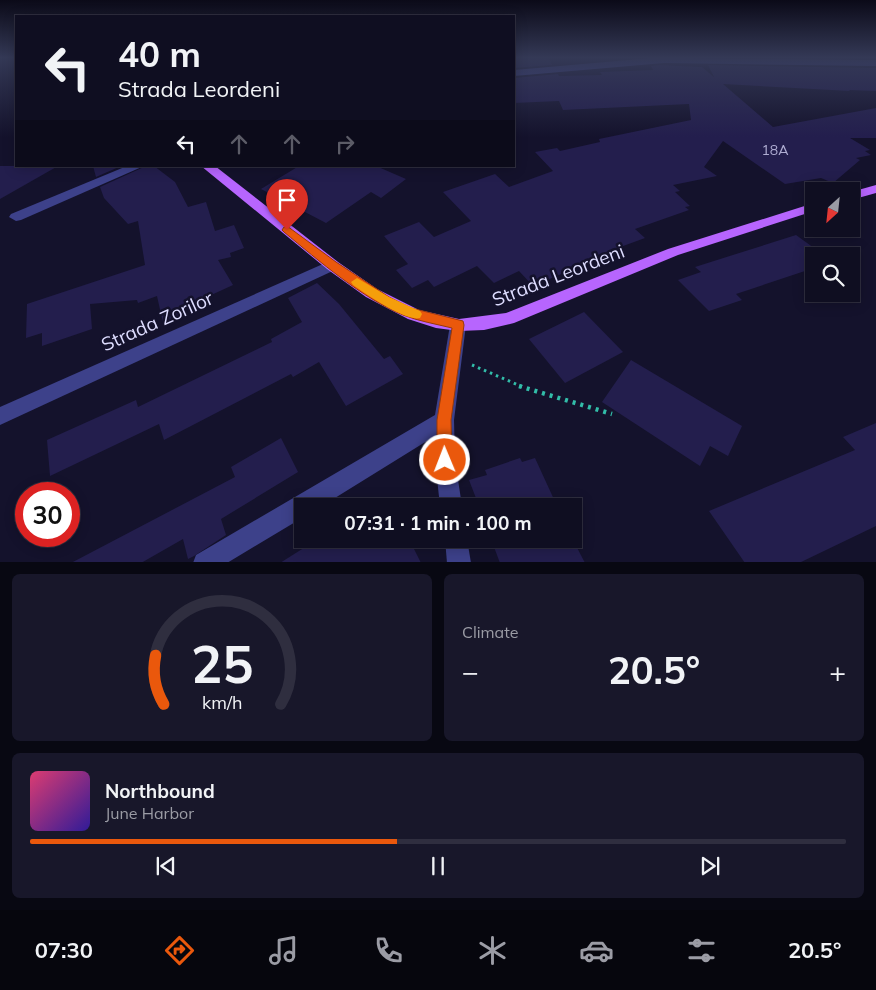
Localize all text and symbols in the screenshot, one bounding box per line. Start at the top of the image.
text: 40 m [118,32,201,76]
icon: left [35,35,100,100]
text: Strada Leordeni [118,75,280,103]
icon: left [172,130,200,158]
icon: ahead [225,130,253,158]
icon: ahead [278,130,306,158]
icon: right [331,130,359,158]
house number: 18A [761,141,789,159]
pin [266,179,308,230]
north arrow [805,182,860,238]
map controls [805,182,860,302]
icon: arrive [273,186,301,214]
street label: Strada Leordeni [488,239,628,311]
button: search [805,247,860,302]
street label: Strada Zorilor [97,286,217,356]
position arrow [418,433,470,485]
speed limit sign: 30 [15,482,80,547]
text: 07:31 · 1 min · 100 m [344,511,532,535]
text: Climate [462,622,518,642]
text: 25 [191,631,253,696]
text: 20.5° [608,646,700,694]
text: − [462,654,479,689]
text: + [829,654,846,689]
text: km/h [202,691,242,713]
text: Northbound [105,779,215,803]
text: June Harbor [105,803,194,823]
icon: previous [152,852,180,880]
icon: pause [424,852,452,880]
icon: next [696,852,724,880]
icon: directions [162,933,197,968]
icon: music [266,933,301,968]
icon: phone [371,933,406,968]
icon: climate [475,933,510,968]
icon: car [579,933,614,968]
icon: filters [684,933,719,968]
text: 07:30 [35,936,93,964]
text: 20.5° [788,936,841,964]

